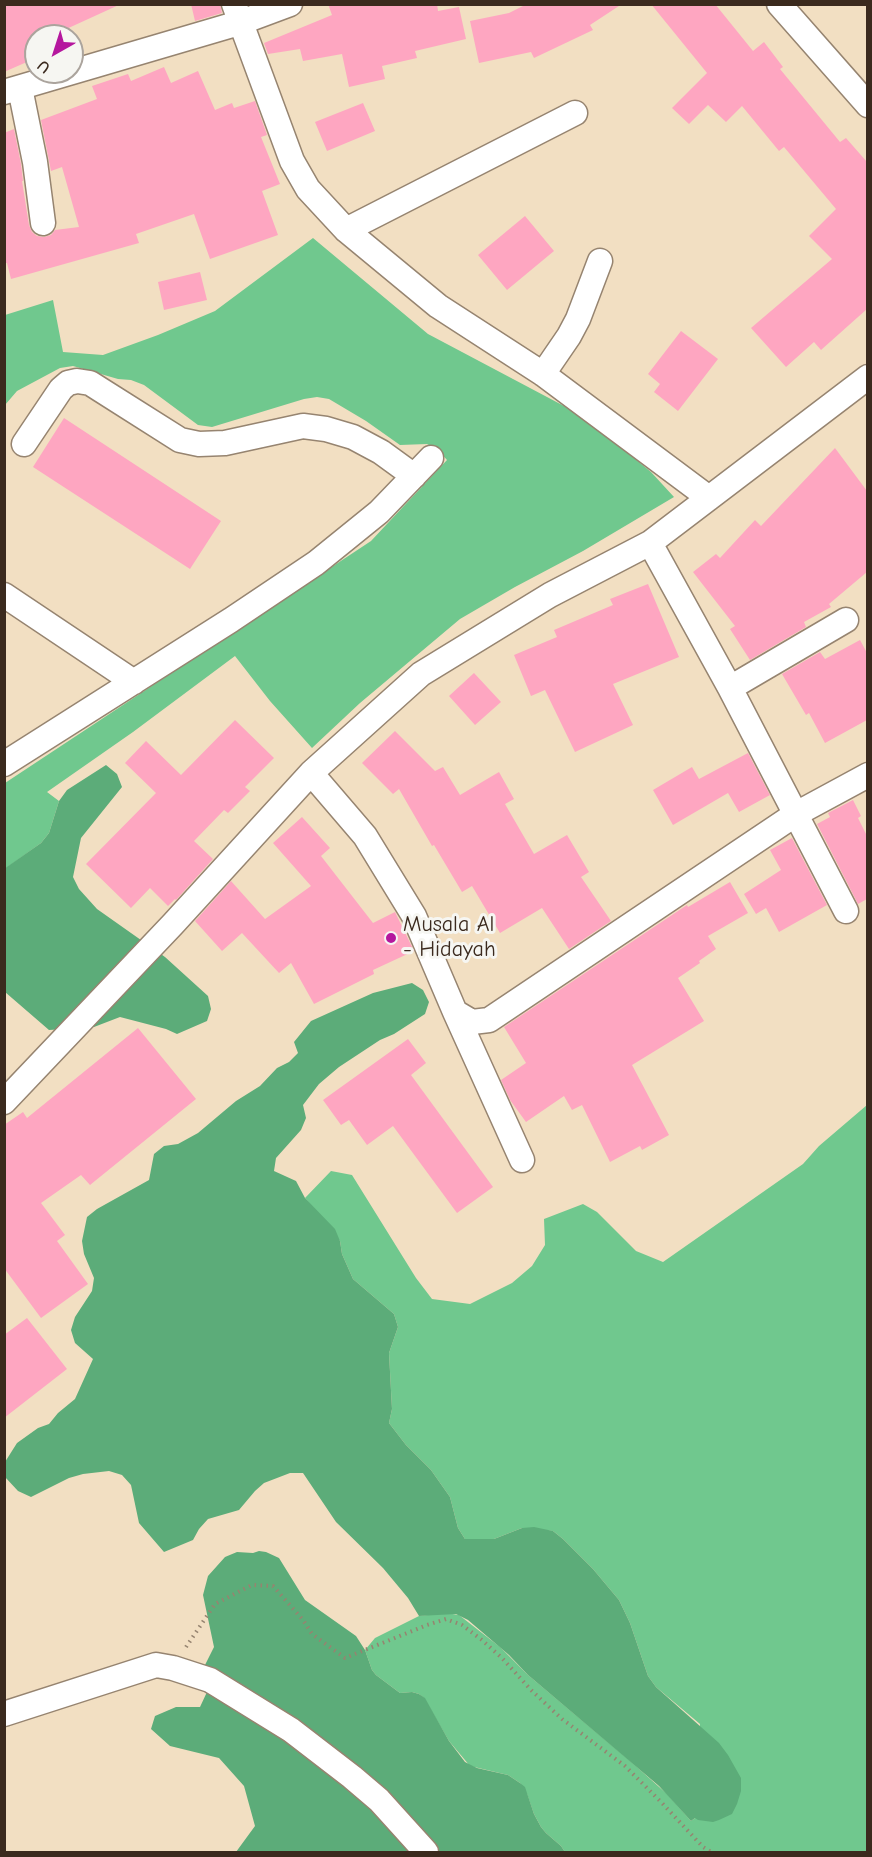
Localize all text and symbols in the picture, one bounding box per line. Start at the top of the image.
north arrow [24,24,84,84]
text: U [34,56,54,77]
place label: Musala Al - Hidayah [403,912,496,963]
marker: Musala Al - Hidayah [384,931,398,945]

